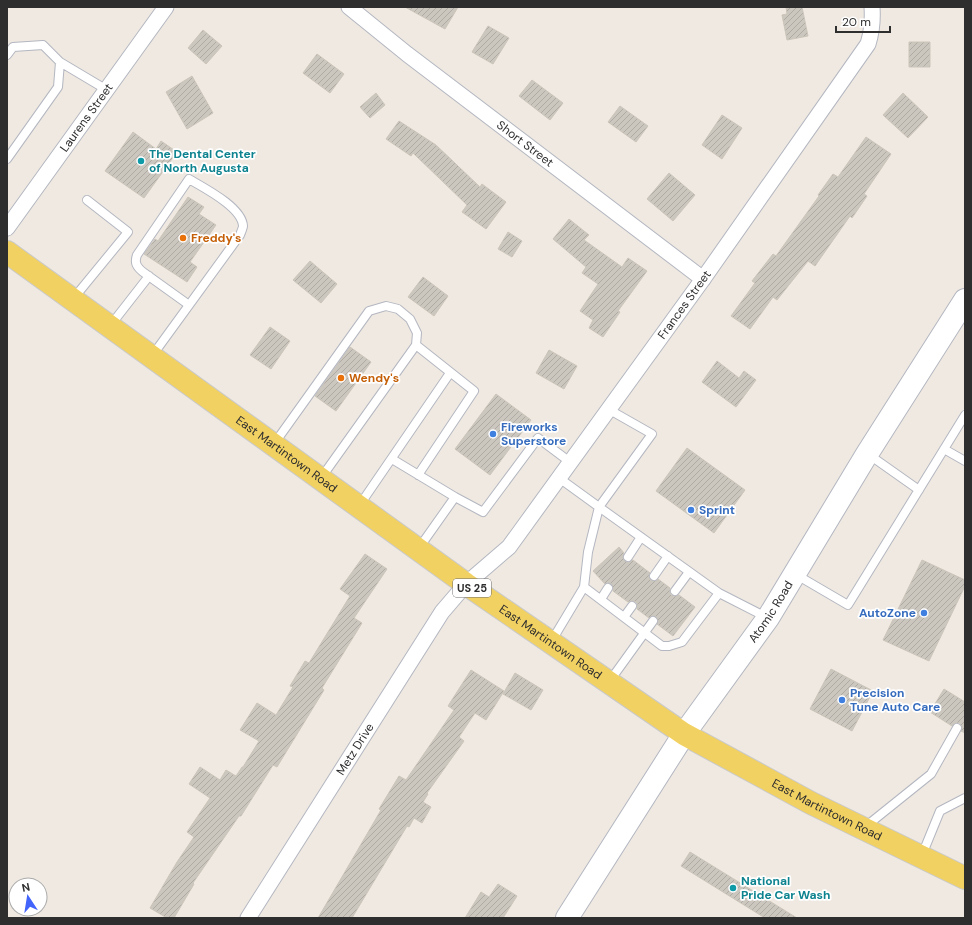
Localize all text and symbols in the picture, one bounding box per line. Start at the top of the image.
scale bar [836,8,890,34]
text: 20 m [842,14,871,30]
street label: Laurens Street [56,80,117,155]
street label: Short Street [493,117,557,171]
place label: The Dental Center of North Augusta [149,146,256,176]
marker: The Dental Center of North Augusta [136,156,146,166]
place label: Freddy's [191,230,241,246]
marker: Freddy's [178,233,188,243]
street label: Frances Street [654,267,715,342]
place label: Wendy's [349,370,399,386]
marker: Wendy's [336,373,346,383]
street label: East Martintown Road [233,412,340,496]
place label: Fireworks Superstore [501,419,566,449]
marker: Fireworks Superstore [488,429,498,439]
place label: Sprint [699,502,735,518]
marker: Sprint [686,505,696,515]
street label: Atomic Road [745,578,797,646]
road number: US 25 [453,579,491,597]
street label: East Martintown Road [496,601,605,683]
place label: AutoZone [859,605,916,621]
marker: AutoZone [919,608,929,618]
place label: Precision Tune Auto Care [850,685,940,715]
marker: Precision Tune Auto Care [837,695,847,705]
street label: Metz Drive [333,720,378,778]
street label: East Martintown Road [769,775,885,844]
place label: National Pride Car Wash [741,873,830,903]
north arrow [8,877,48,917]
text: N [21,880,31,895]
marker: National Pride Car Wash [728,883,738,893]

